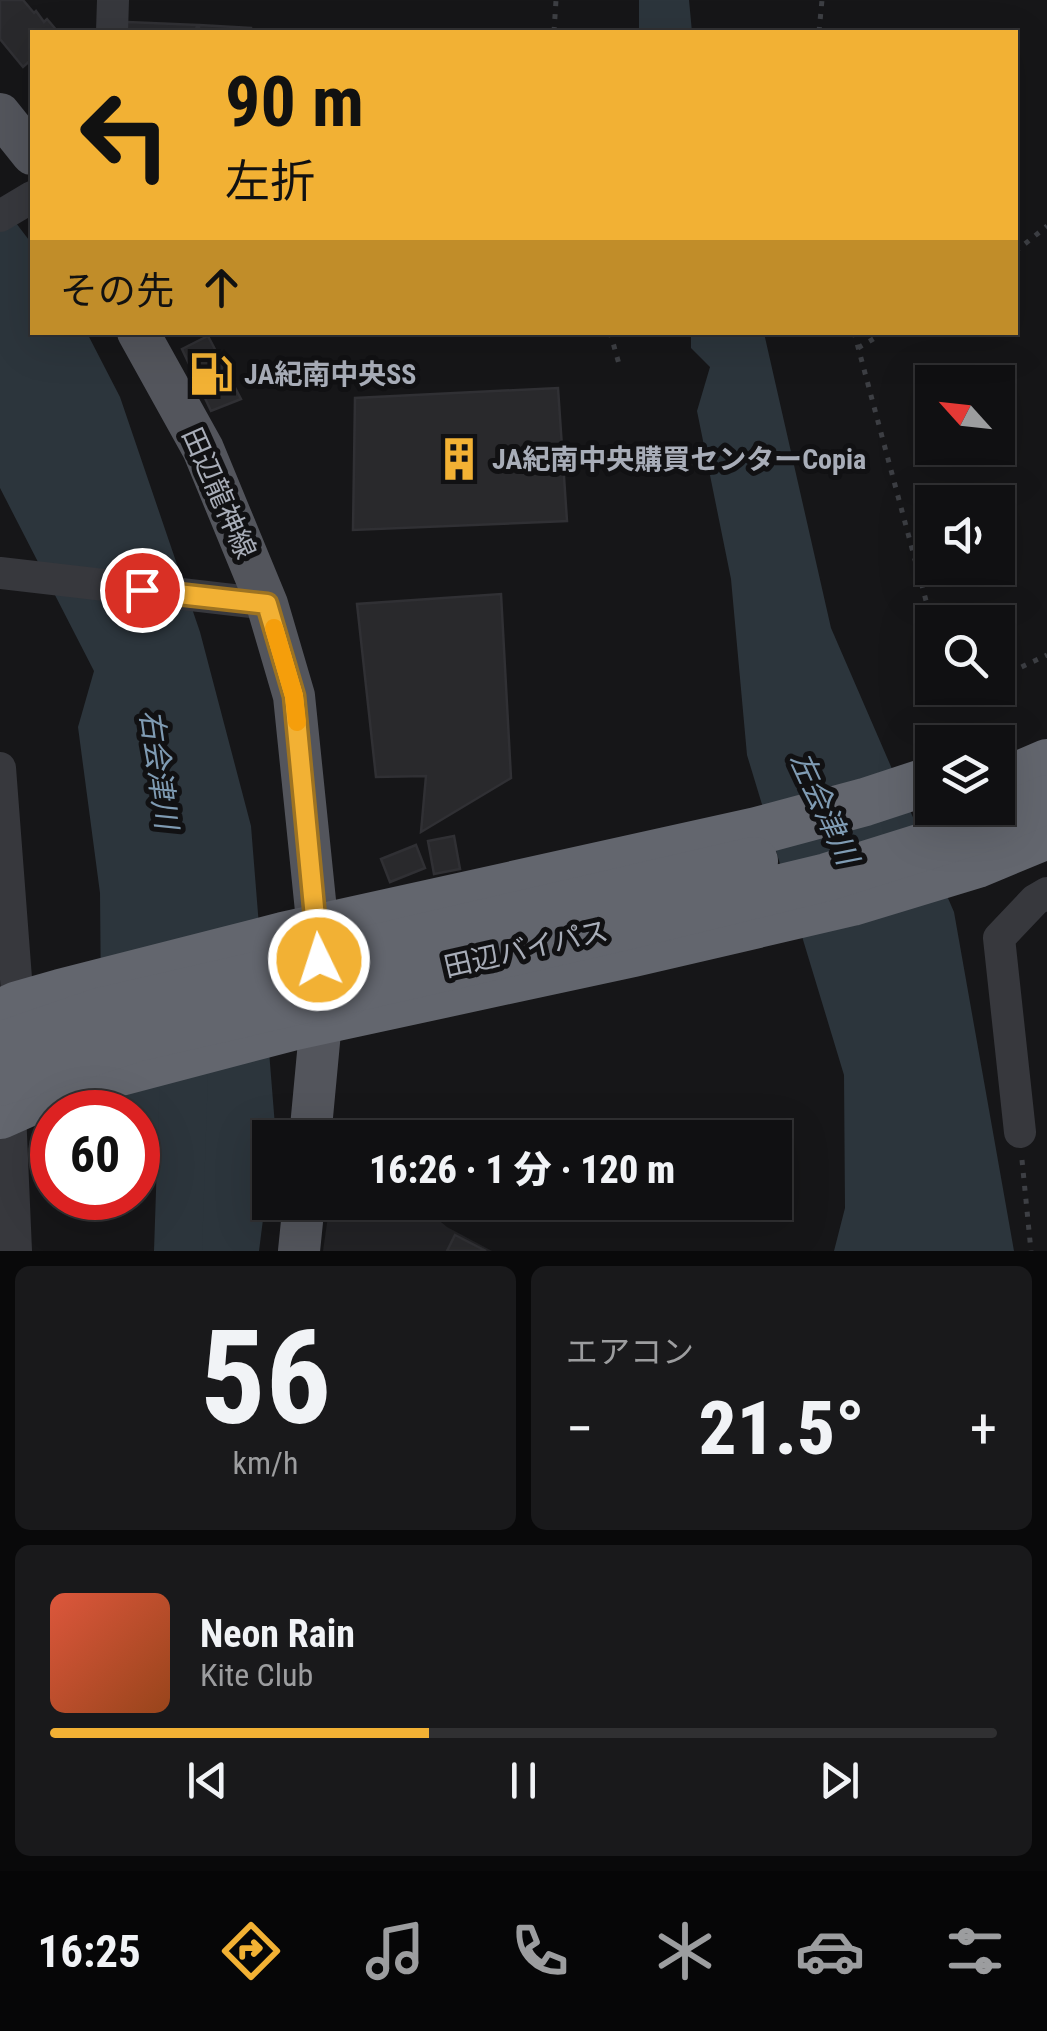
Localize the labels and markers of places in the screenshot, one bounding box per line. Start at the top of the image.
fuel station icon: JA紀南中央SS [187,350,235,398]
place label: JA紀南中央SS [244,358,416,391]
building icon: JA紀南中央購買センターCopia [435,435,483,483]
place label: JA紀南中央購買センターCopia [492,443,866,476]
pin [100,548,185,633]

